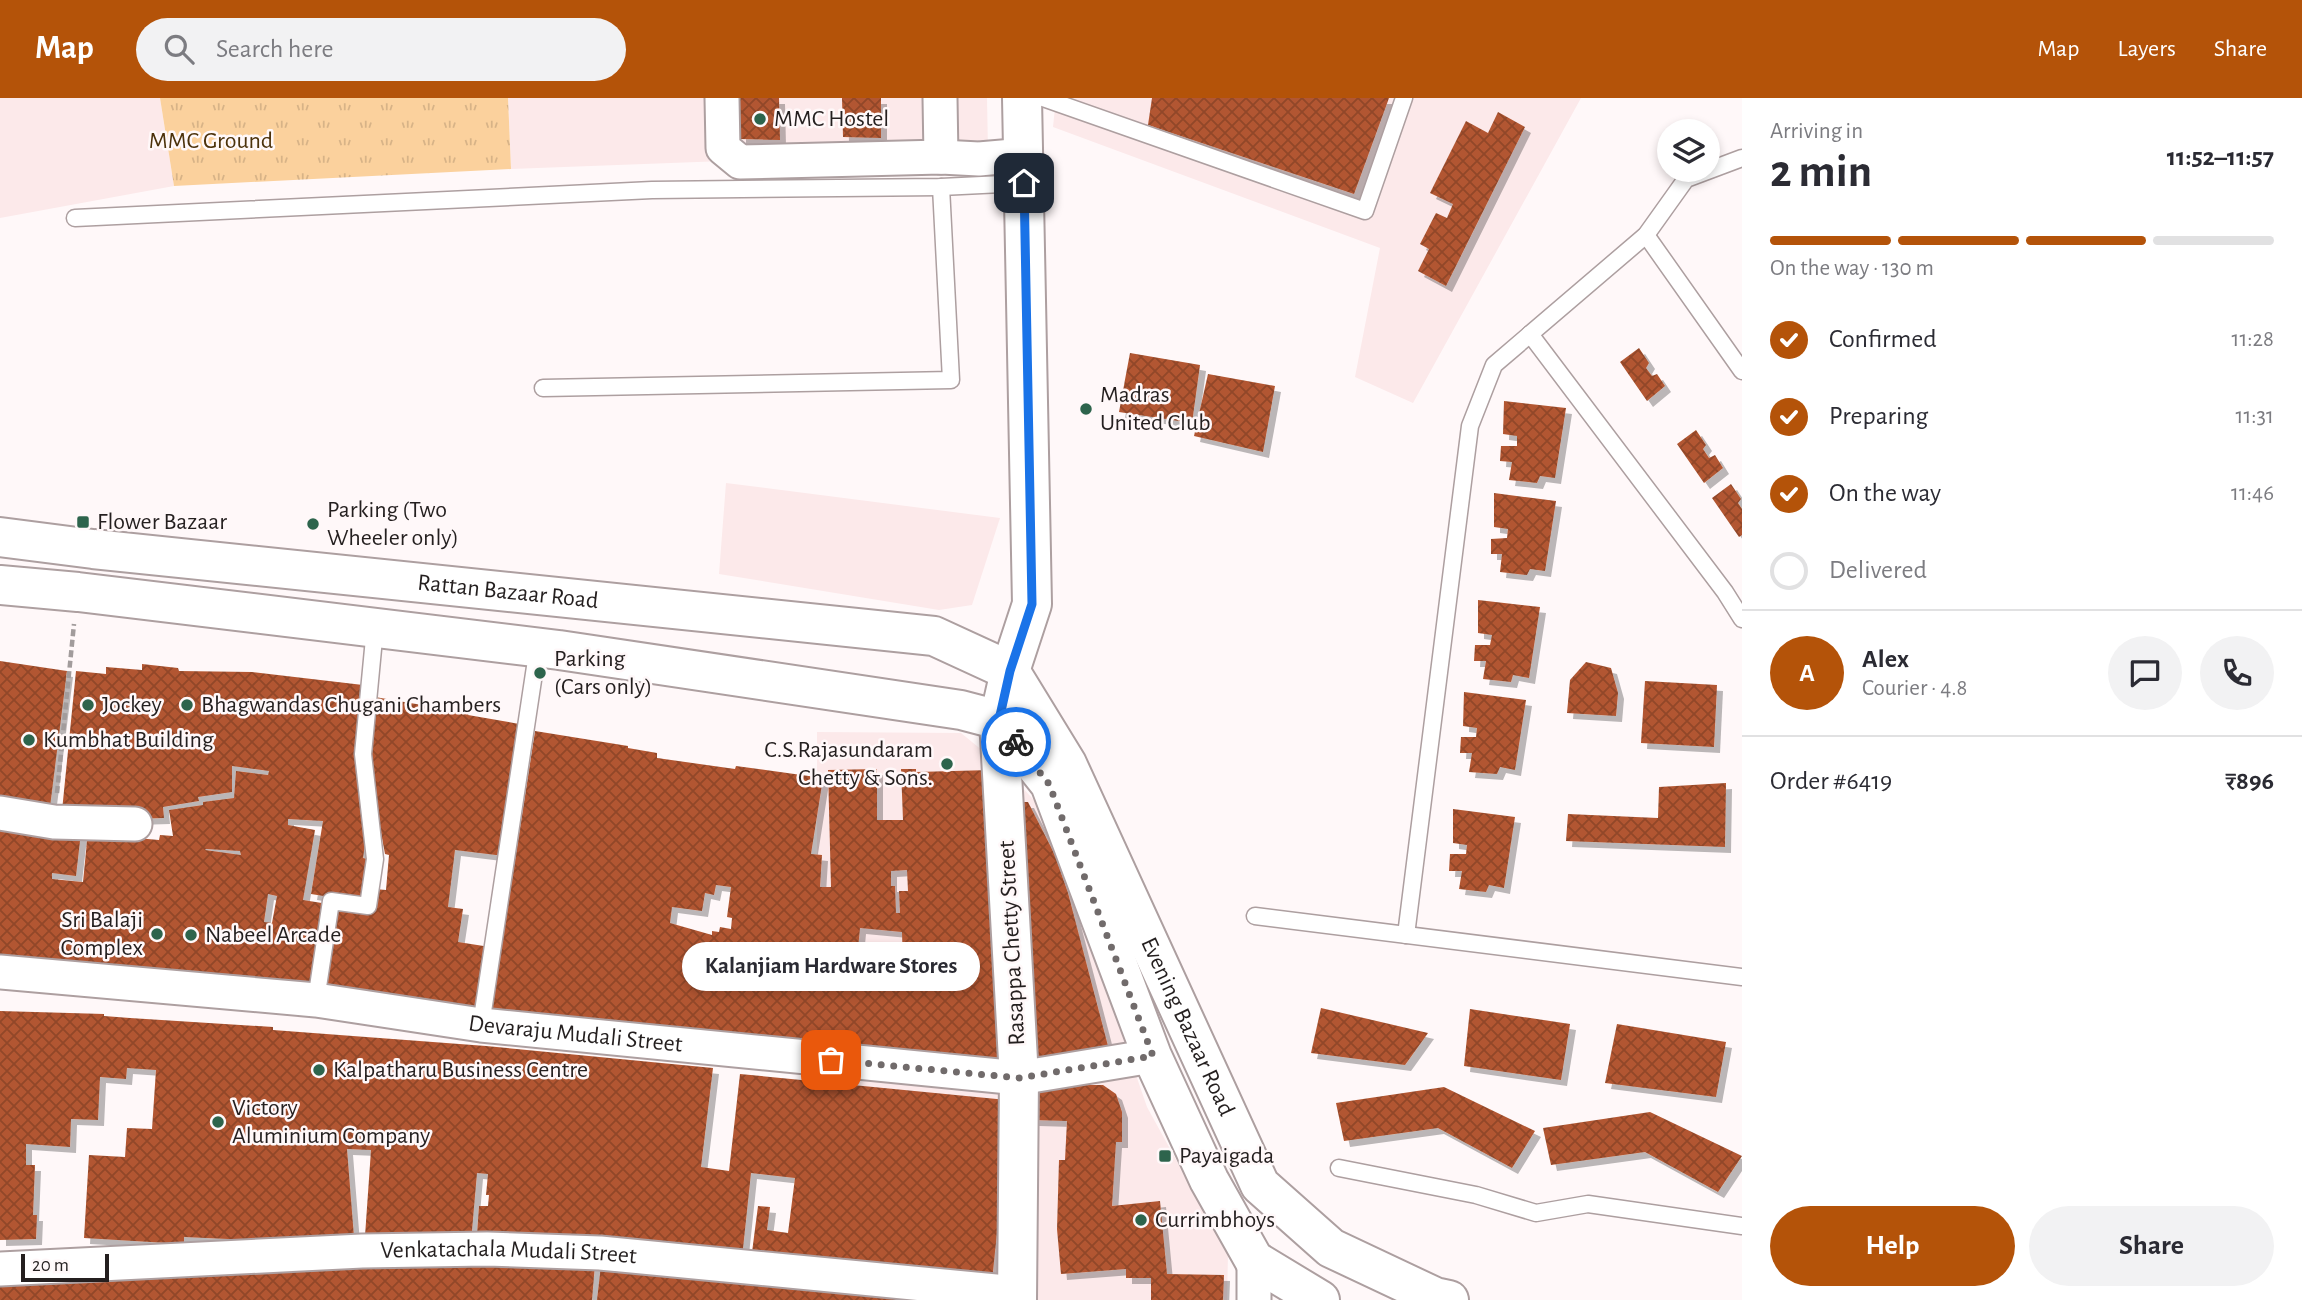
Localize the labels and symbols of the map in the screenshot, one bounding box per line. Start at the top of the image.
place label: MMC Hostel [774,107,889,131]
marker: MMC Hostel [752,111,768,127]
park label: MMC Ground [149,129,273,153]
pin [994,153,1054,213]
place label: Madras United Club [1100,383,1211,435]
marker: Madras United Club [1078,401,1094,417]
place label: Parking (Two Wheeler only) [327,498,459,550]
place label: Flower Bazaar [97,510,227,534]
marker: Flower Bazaar [75,514,91,530]
marker: Parking (Two Wheeler only) [305,516,321,532]
street label: Rattan Bazaar Road [416,571,600,613]
place label: Parking (Cars only) [554,647,652,699]
marker: Parking (Cars only) [532,665,548,681]
place label: Jockey [102,693,162,717]
place label: Bhagwandas Chugani Chambers [201,693,501,717]
marker: Jockey [80,697,96,713]
marker: Bhagwandas Chugani Chambers [179,697,195,713]
courier [981,707,1051,777]
place label: Kumbhat Building [43,728,214,752]
marker: Kumbhat Building [21,732,37,748]
place label: C.S.Rajasundaram Chetty & Sons. [764,738,933,790]
marker: C.S.Rajasundaram Chetty & Sons. [939,756,955,772]
street label: Rasappa Chetty Street [995,839,1029,1046]
place label: Sri Balaji Complex [61,908,144,960]
place label: Nabeel Arcade [205,923,341,947]
marker: Sri Balaji Complex [149,926,165,942]
marker: Nabeel Arcade [183,927,199,943]
street label: Evening Bazaar Road [1136,934,1239,1120]
callout: Kalanjiam Hardware Stores [682,941,980,990]
street label: Devaraju Mudali Street [467,1011,684,1057]
pin [801,1030,861,1090]
place label: Kalpatharu Business Centre [333,1058,588,1082]
marker: Kalpatharu Business Centre [311,1062,327,1078]
place label: Victory Aluminium Company [232,1096,430,1148]
marker: Victory Aluminium Company [210,1114,226,1130]
place label: Payaigada [1179,1144,1274,1168]
marker: Payaigada [1157,1148,1173,1164]
place label: Currimbhoys [1155,1208,1275,1232]
marker: Currimbhoys [1133,1212,1149,1228]
street label: Venkatachala Mudali Street [380,1237,638,1268]
scale bar [21,1251,108,1283]

